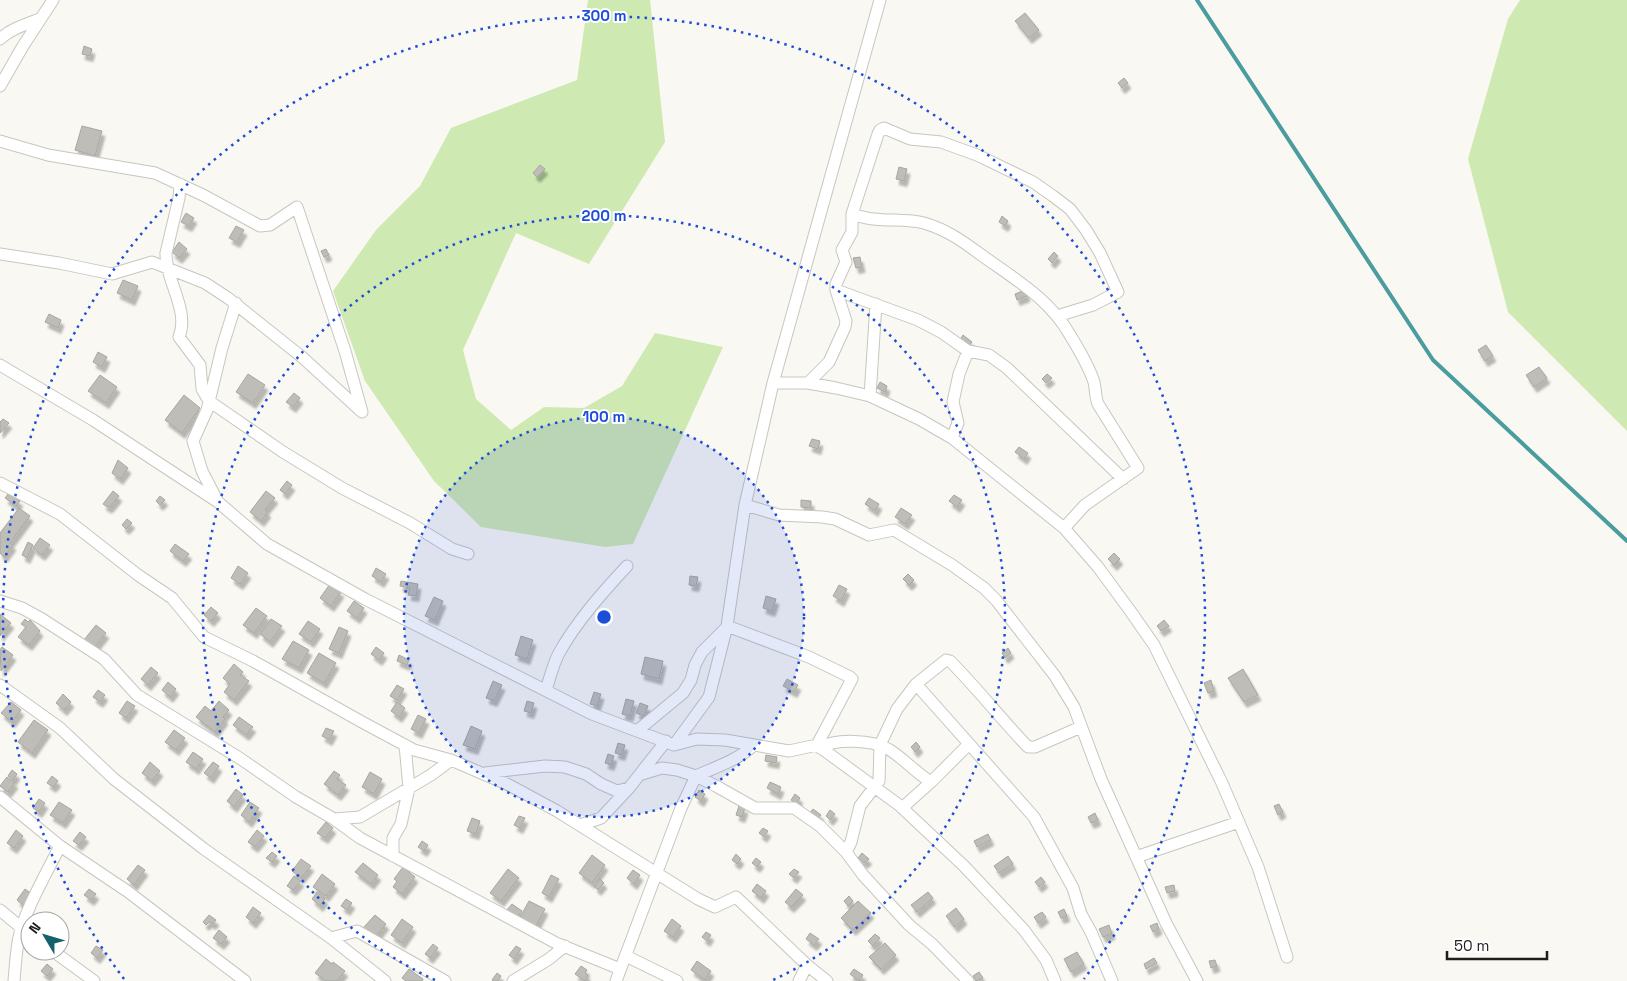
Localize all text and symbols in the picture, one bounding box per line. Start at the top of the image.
text: 300 m [581,6,627,25]
text: 200 m [582,206,626,225]
text: 100 m [583,407,625,426]
centre of rings [595,608,613,626]
north arrow [20,911,70,961]
text: N [25,919,45,937]
scale bar [1447,928,1547,960]
text: 50 m [1454,936,1489,955]

